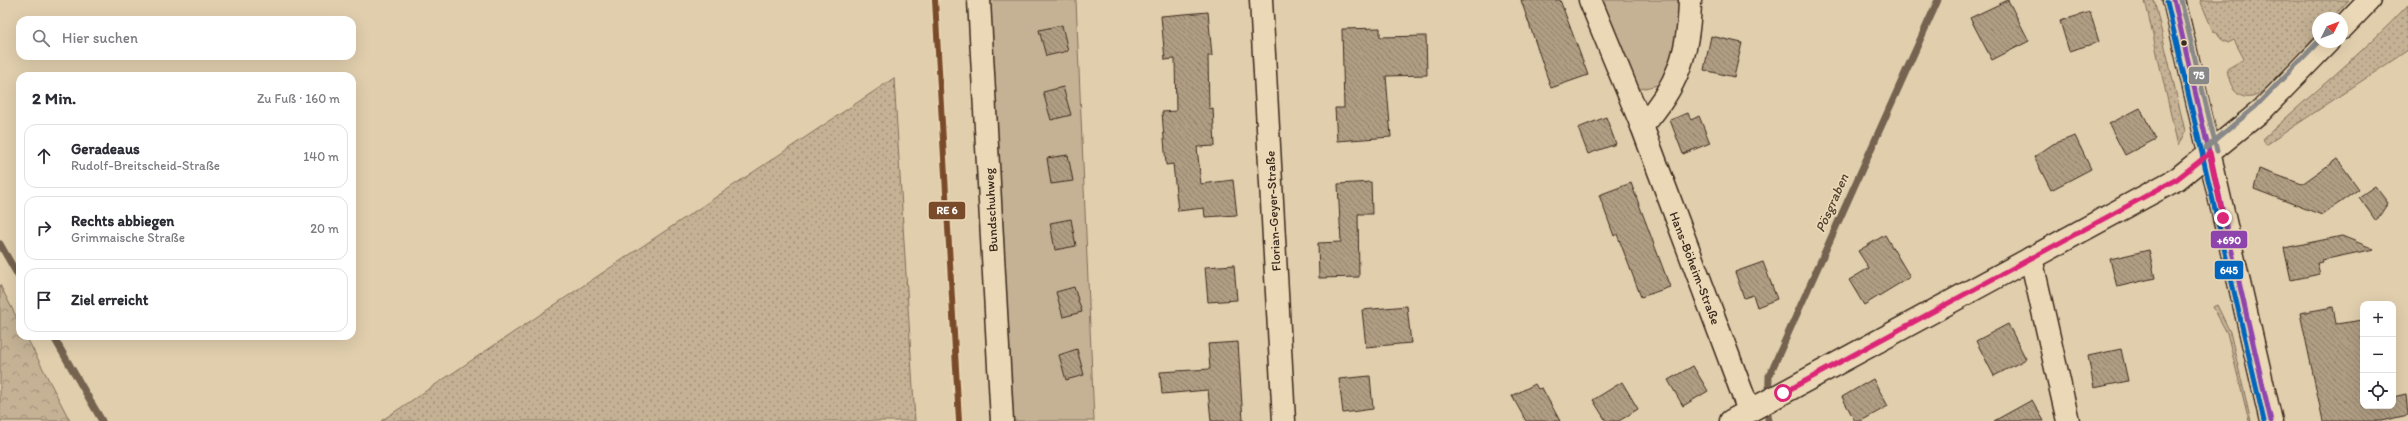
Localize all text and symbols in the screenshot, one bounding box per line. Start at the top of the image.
north arrow [2312,12,2348,48]
search box [16,16,356,60]
icon: search [30,27,52,49]
text: Hier suchen [62,29,138,47]
unlabelled marker [2179,38,2189,48]
line badge: 75 [2188,66,2210,85]
text: 75 [2192,69,2205,82]
text: 2 Min. [32,88,76,108]
text: Zu Fuß · 160 m [257,91,340,106]
text: Geradeaus [71,140,140,158]
icon: ahead [33,145,55,167]
text: 140 m [303,149,339,164]
street label: Florian-Geyer-Straße [1262,150,1284,272]
text: Rudolf-Breitscheid-Straße [71,158,220,173]
street label: Bundschuhweg [981,167,1001,252]
water label: Pösgraben [1812,171,1853,235]
line badge: RE 6 [928,201,966,220]
text: RE 6 [936,204,958,217]
street label: Hans-Böheim-Straße [1667,209,1723,327]
route end [2214,209,2232,227]
text: Rechts abbiegen [71,212,174,230]
icon: right [33,217,55,239]
text: 20 m [310,221,339,236]
text: Grimmaische Straße [71,230,185,245]
line badge: +690 [2210,230,2248,249]
text: +690 [2217,234,2241,247]
line badge: 645 [2214,260,2244,280]
text: 645 [2220,264,2238,277]
icon: arrive [33,289,55,311]
text: Ziel erreicht [71,291,148,309]
map controls [2360,301,2396,409]
button: + [2360,301,2396,337]
button: − [2360,337,2396,373]
button: locate [2360,373,2396,409]
route start [1774,384,1792,402]

